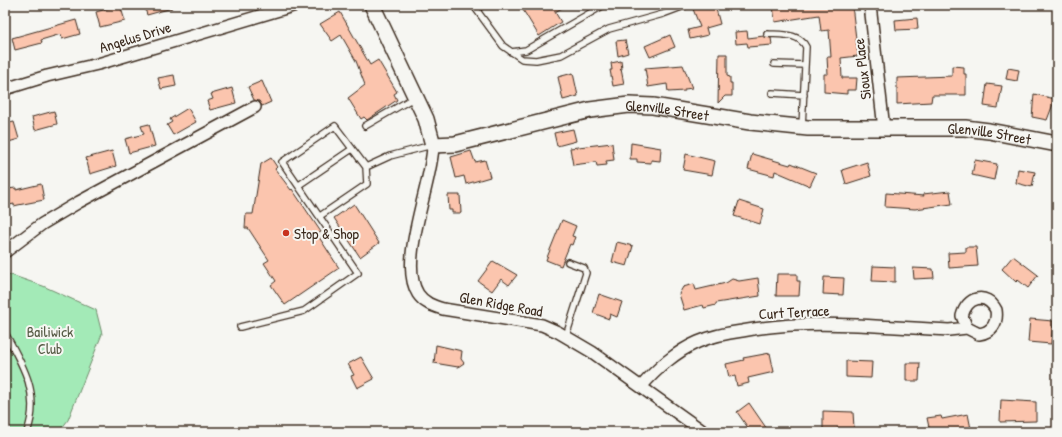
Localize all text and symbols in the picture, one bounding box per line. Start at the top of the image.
street label: Angelus Drive [96,16,174,58]
street label: Sioux Place [848,37,876,101]
street label: Glenville Street [624,94,711,126]
street label: Glenville Street [948,118,1034,149]
place label: Stop & Shop [294,223,360,244]
marker: Stop & Shop [281,228,291,238]
street label: Glen Ridge Road [458,286,544,322]
street label: Curt Terrace [758,300,830,324]
park label: Bailiwick Club [27,321,73,359]

